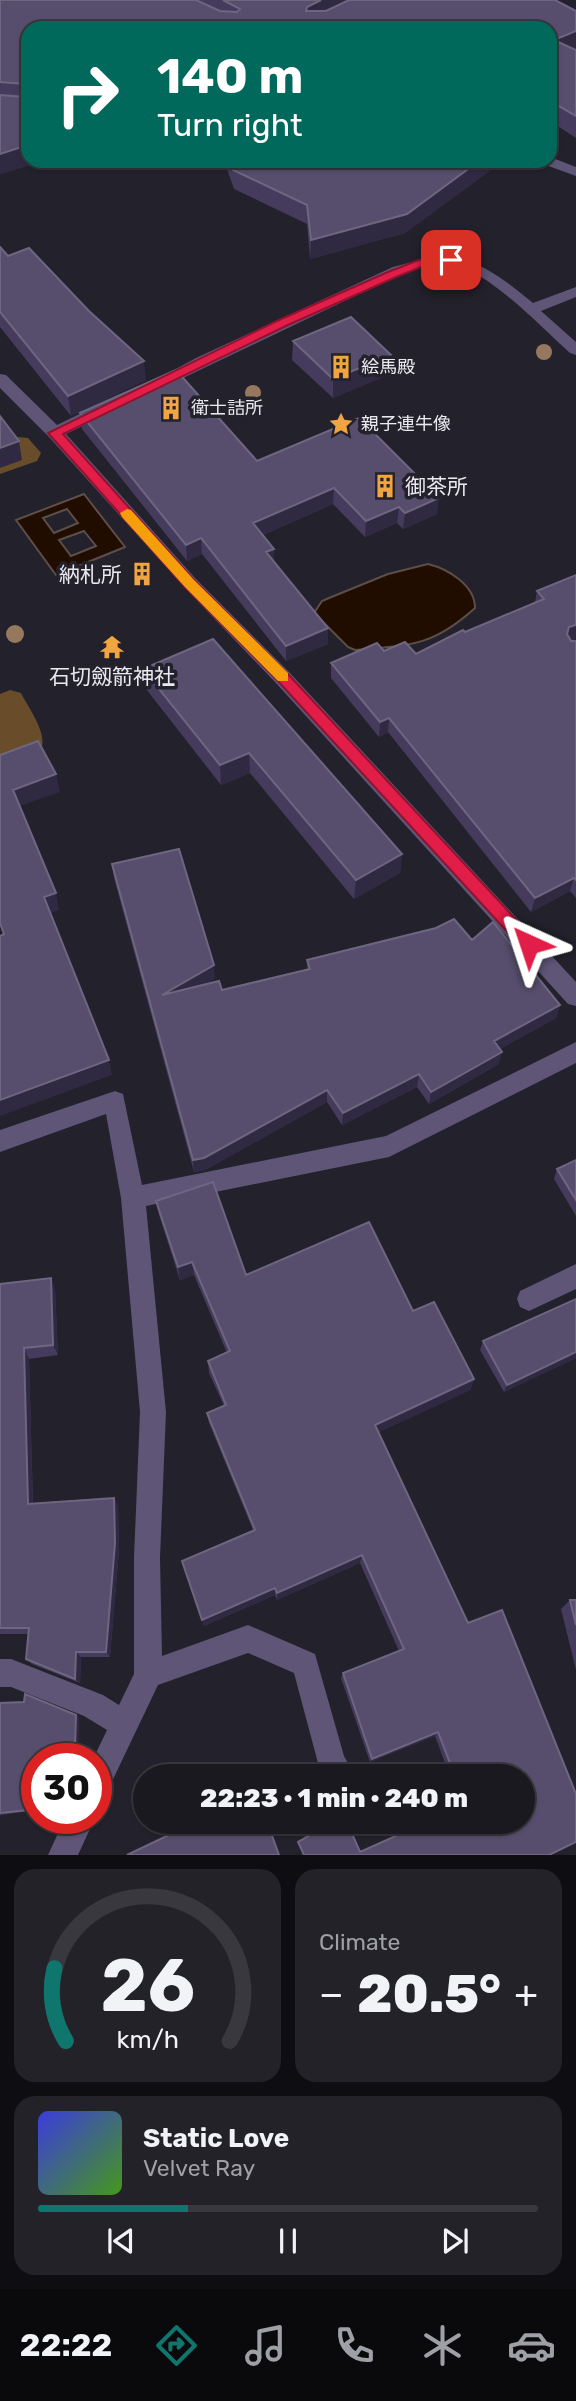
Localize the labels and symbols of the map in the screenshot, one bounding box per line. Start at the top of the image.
pin [421,230,481,290]
building icon: 絵馬殿 [327,353,355,381]
place label: 絵馬殿 [361,356,415,378]
building icon: 衛士詰所 [157,394,185,422]
place label: 衛士詰所 [191,397,263,419]
place icon: 親子連牛像 [327,410,355,438]
place label: 親子連牛像 [361,413,451,435]
building icon: 御茶所 [371,472,399,500]
place label: 御茶所 [405,474,468,499]
building icon: 納札所 [128,560,156,588]
place label: 納札所 [59,562,122,587]
temple icon: 石切劔箭神社 [98,633,126,661]
place label: 石切劔箭神社 [49,664,175,689]
position arrow [492,907,566,981]
speed limit sign: 30 [21,1743,112,1834]

